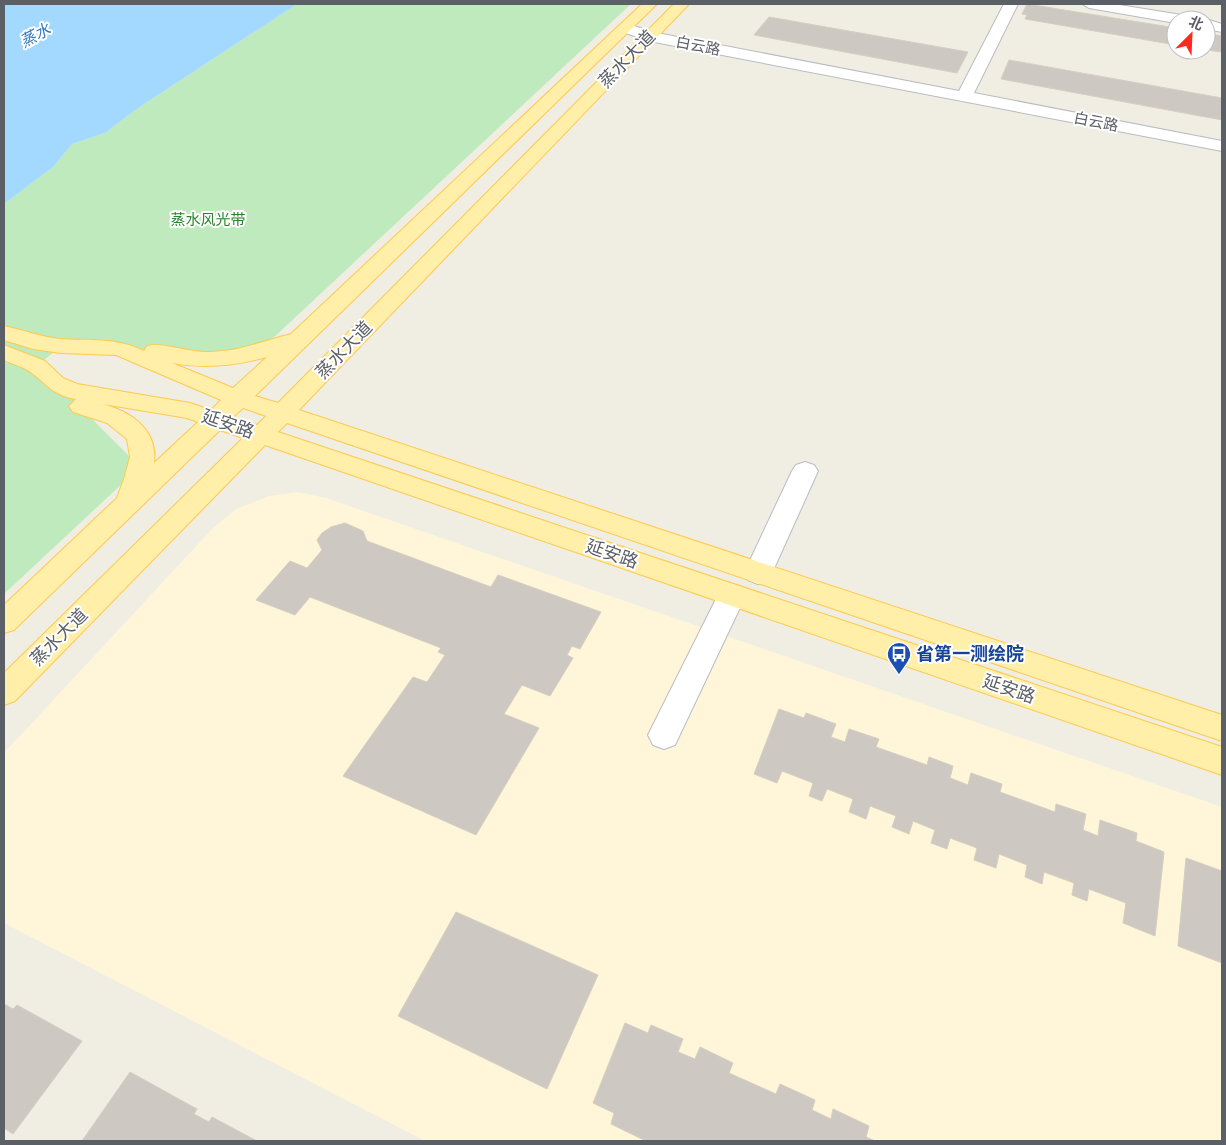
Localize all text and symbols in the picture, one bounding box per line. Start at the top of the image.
north arrow [1166,10,1216,60]
text: 北 [1187,14,1206,33]
water label: 蒸水 [17,20,54,50]
street label: 蒸水大道 [595,26,659,92]
street label: 白云路 [674,34,722,58]
street label: 白云路 [1072,110,1120,134]
park label: 蒸水风光带 [170,212,246,228]
street label: 蒸水大道 [312,317,376,383]
street label: 延安路 [199,406,257,442]
street label: 延安路 [583,536,641,572]
street label: 蒸水大道 [26,604,92,670]
bus stop icon: 省第一测绘院 [886,641,912,675]
place label: 省第一测绘院 [916,644,1024,664]
street label: 延安路 [980,671,1038,707]

